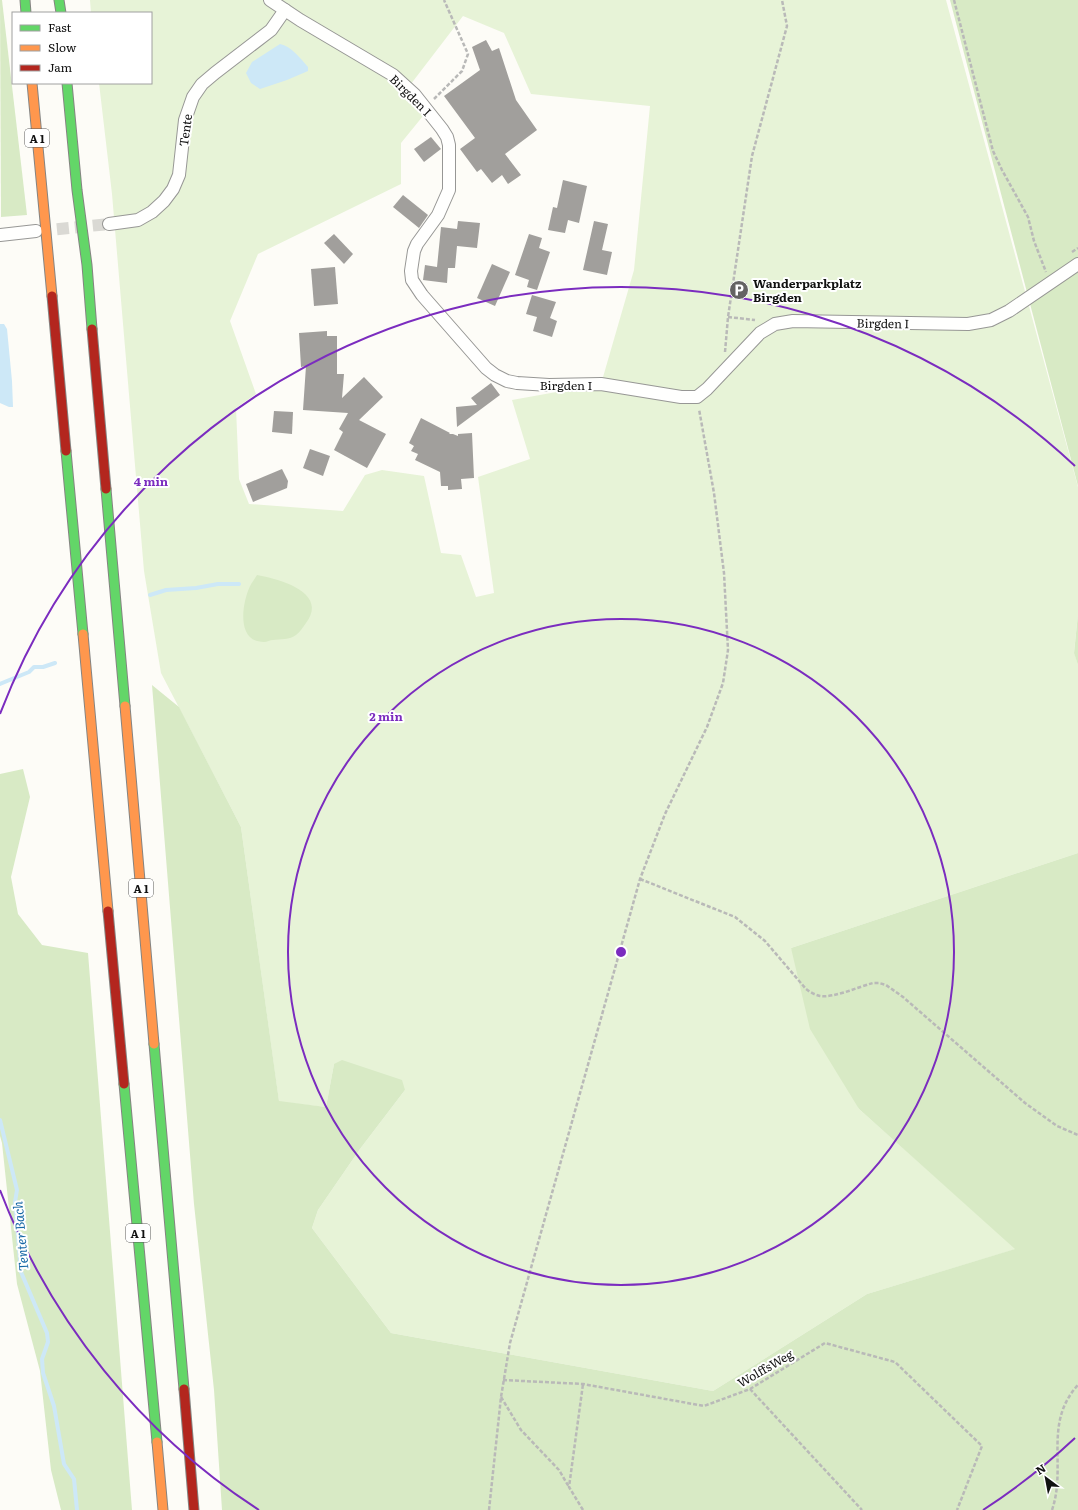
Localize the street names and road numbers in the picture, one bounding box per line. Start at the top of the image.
street label: Birgden I [386,70,436,120]
street label: Tente [174,113,196,147]
road number: A 1 [25,129,49,147]
street label: Birgden I [857,314,910,332]
street label: Birgden I [540,376,592,394]
road number: A 1 [129,879,153,897]
road number: A 1 [126,1224,150,1242]
street label: WolffsWeg [734,1345,797,1391]

